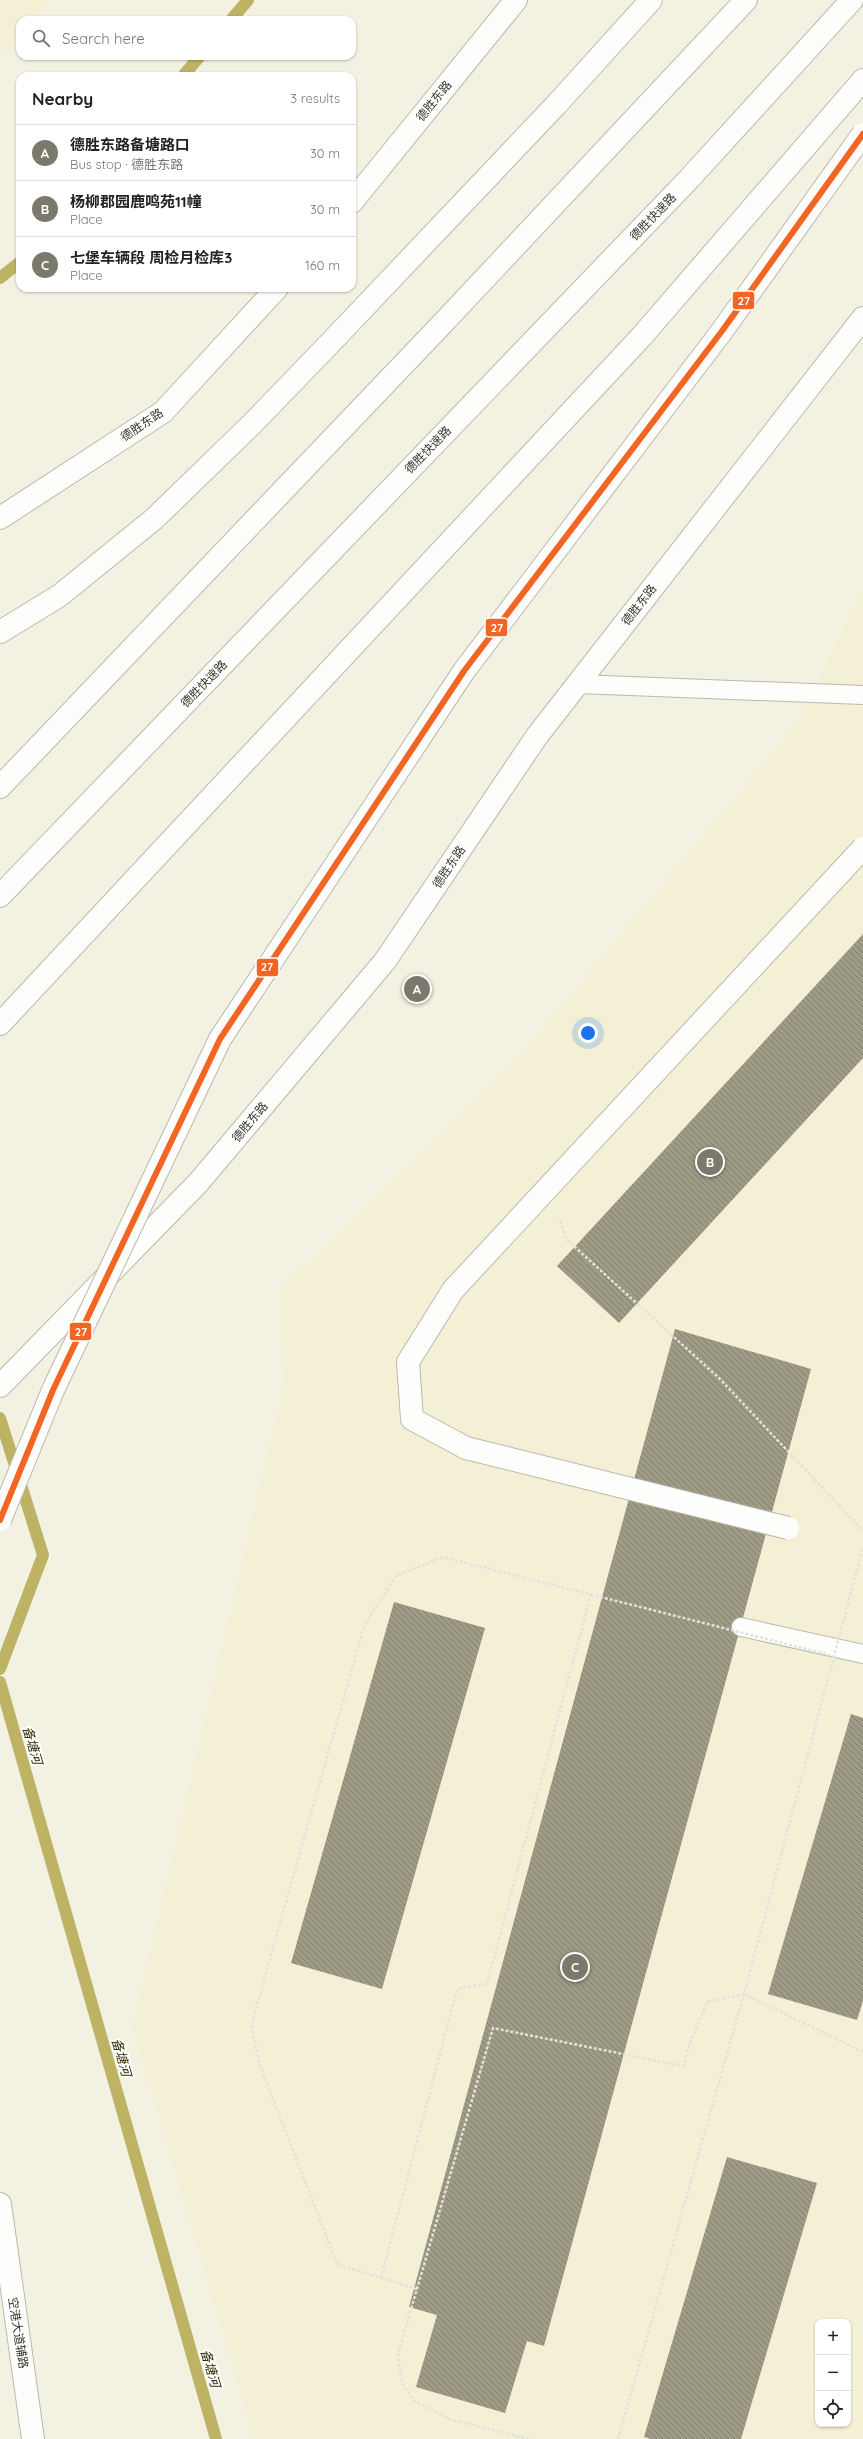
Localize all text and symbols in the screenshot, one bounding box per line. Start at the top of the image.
search box [16,16,356,60]
icon: search [30,27,52,49]
text: Search here [62,29,145,48]
street label: 德胜东路 [413,77,455,124]
text: Nearby [32,88,93,109]
text: 3 results [290,90,340,106]
text: 德胜东路备塘路口 [70,135,190,154]
text: A [41,145,49,161]
text: 30 m [310,145,340,161]
text: Bus stop · 德胜东路 [70,156,183,172]
street label: 德胜快速路 [626,190,679,243]
text: 杨柳郡园鹿鸣苑11幢 [70,192,202,211]
text: B [41,201,49,217]
text: 30 m [310,201,340,217]
text: Place [70,211,103,227]
text: 七堡车辆段 周检月检库3 [70,248,232,267]
text: C [41,257,49,273]
text: 160 m [305,257,340,273]
text: Place [70,267,103,283]
line badge: 27 [732,291,755,310]
text: 27 [738,294,750,308]
street label: 德胜东路 [118,405,166,444]
street label: 德胜快速路 [401,423,454,476]
street label: 德胜东路 [618,581,659,628]
line badge: 27 [485,618,508,637]
text: 27 [491,621,503,635]
street label: 德胜快速路 [177,657,230,710]
street label: 德胜东路 [429,843,468,891]
line badge: 27 [256,958,279,977]
text: 27 [261,960,273,974]
pin: A [404,974,430,1004]
your location [578,1023,598,1043]
street label: 德胜东路 [228,1098,271,1145]
pin: B [697,1147,723,1177]
line badge: 27 [69,1322,92,1341]
text: 27 [75,1325,87,1339]
water label: 备塘河 [20,1724,47,1769]
pin: C [562,1952,588,1982]
water label: 备塘河 [109,2036,136,2081]
street label: 空港大道辅路 [5,2296,32,2370]
map controls [815,2319,851,2427]
button: + [815,2319,851,2355]
water label: 备塘河 [198,2347,225,2392]
button: − [815,2355,851,2391]
button: locate [815,2391,851,2427]

